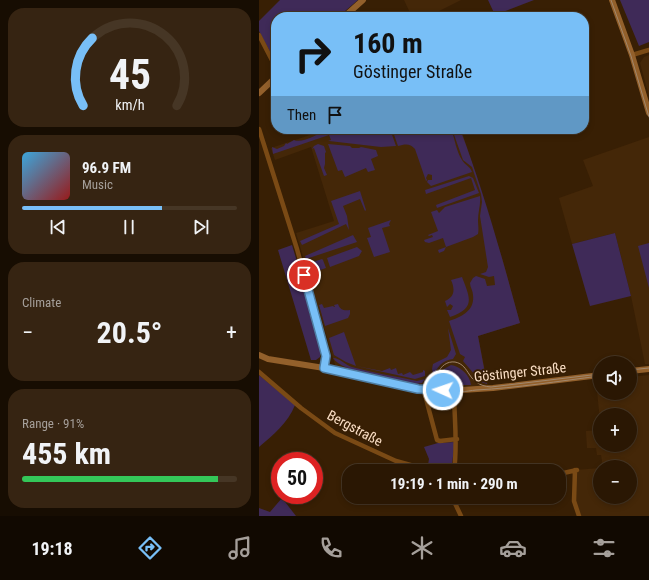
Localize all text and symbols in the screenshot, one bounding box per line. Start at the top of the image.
text: 160 m [353,27,423,60]
icon: right [287,28,339,80]
text: 45 [108,49,151,98]
text: Göstinger Straße [353,61,472,82]
text: km/h [115,96,144,112]
icon: arrive [324,104,346,126]
text: Then [287,106,316,124]
text: 96.9 FM [82,159,131,177]
text: Music [82,177,113,192]
icon: previous [47,216,69,238]
icon: pause [118,216,140,238]
icon: next [190,216,212,238]
pin [287,258,321,292]
icon: arrive [293,264,315,286]
text: Climate [22,295,61,310]
text: 20.5° [97,315,162,350]
text: − [22,320,33,345]
text: + [226,320,237,345]
map controls [593,356,637,504]
button: sound [593,356,637,400]
street label: Göstinger Straße [473,359,567,385]
position arrow [422,369,464,411]
street label: Bergstraße [325,407,386,449]
button: + [593,408,637,452]
text: Range · 91% [22,416,84,431]
text: 455 km [22,436,111,471]
speed limit sign: 50 [271,452,323,504]
button: − [593,460,637,504]
text: 19:19 · 1 min · 290 m [390,475,518,493]
icon: directions [136,534,164,562]
icon: music [226,534,254,562]
icon: phone [317,534,345,562]
icon: climate [408,534,436,562]
icon: car [499,534,527,562]
icon: filters [590,534,618,562]
text: 19:18 [31,538,73,559]

